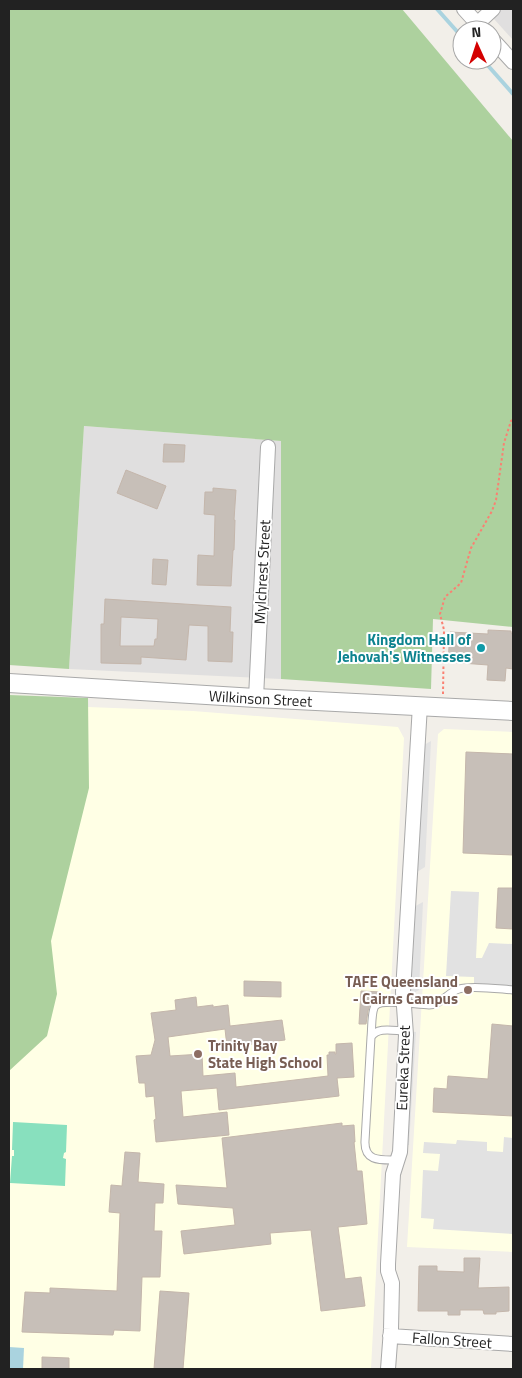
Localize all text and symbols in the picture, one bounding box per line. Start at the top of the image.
north arrow [452,20,502,70]
text: N [471,21,482,42]
street label: Mylchrest Street [248,518,276,625]
place label: Kingdom Hall of Jehovah's Witnesses [337,628,472,668]
marker: Kingdom Hall of Jehovah's Witnesses [475,642,487,654]
street label: Wilkinson Street [208,684,314,712]
place label: TAFE Queensland - Cairns Campus [345,970,458,1010]
marker: TAFE Queensland - Cairns Campus [462,984,474,996]
street label: Eureka Street [390,1024,416,1111]
place label: Trinity Bay State High School [208,1034,322,1074]
marker: Trinity Bay State High School [192,1048,204,1060]
street label: Fallon Street [411,1326,493,1354]

